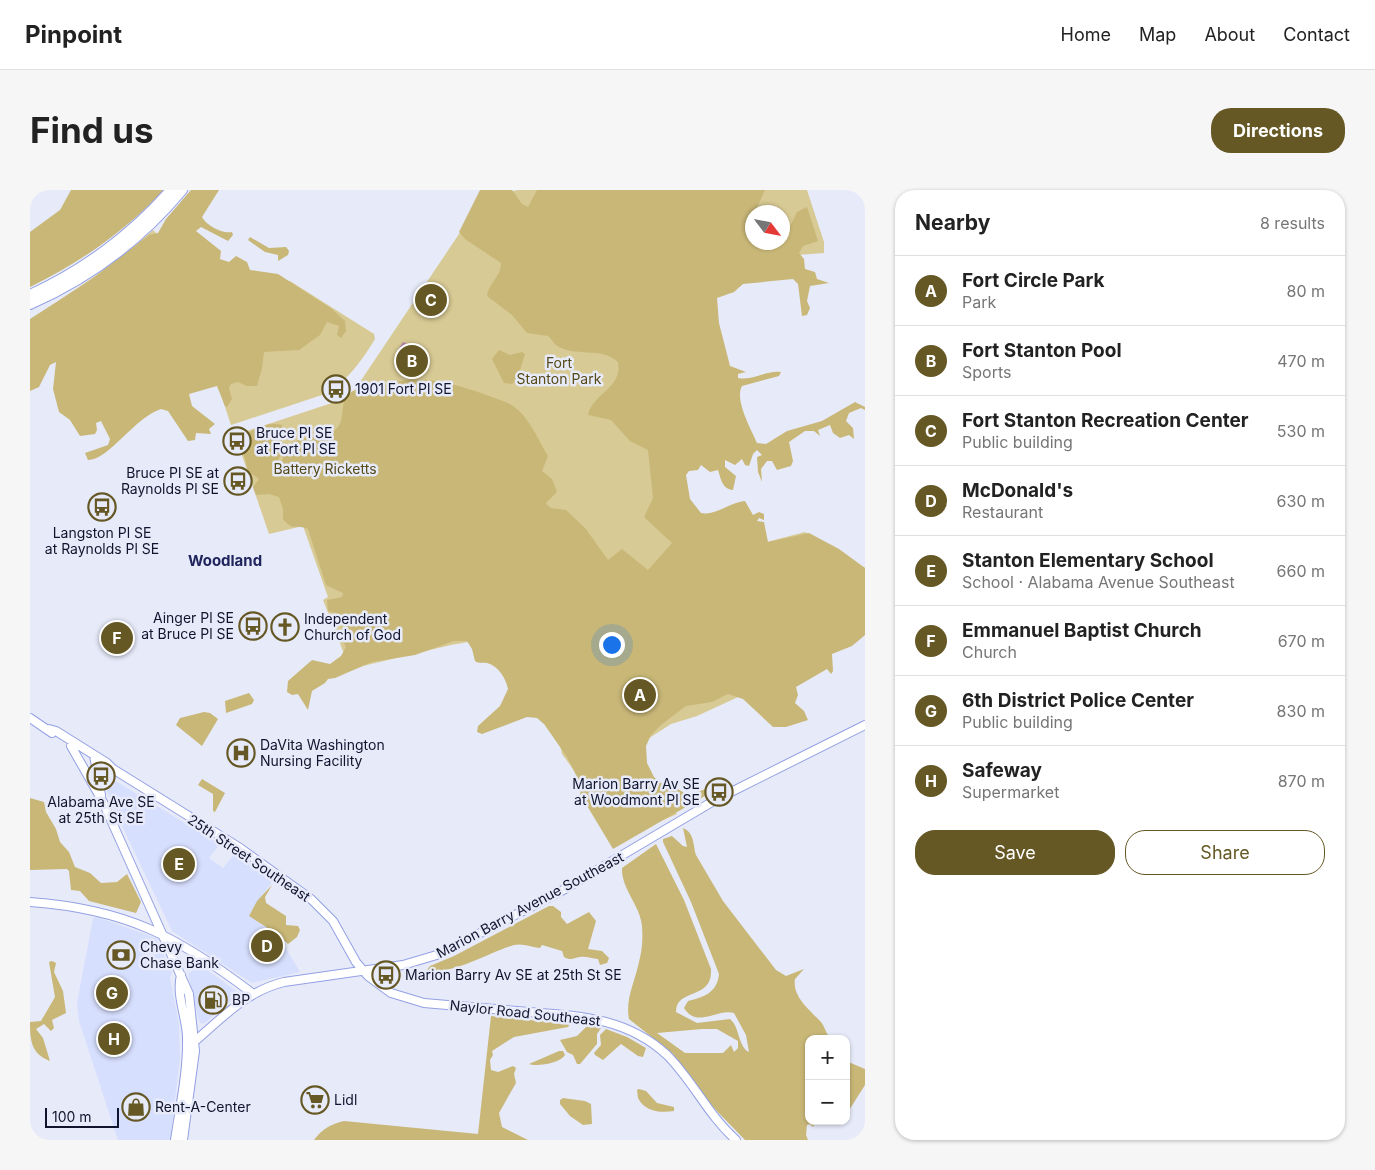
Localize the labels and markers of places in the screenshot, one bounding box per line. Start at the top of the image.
pin: C [415,281,447,319]
pin: B [396,342,428,380]
bus stop icon: 1901 Fort Pl SE [321,374,351,404]
place label: 1901 Fort Pl SE [355,380,452,397]
place label: Bruce Pl SE at Fort Pl SE [256,424,336,457]
bus stop icon: Bruce Pl SE at Fort Pl SE [222,426,252,456]
place label: Bruce Pl SE at Raynolds Pl SE [121,464,219,497]
bus stop icon: Bruce Pl SE at Raynolds Pl SE [223,466,253,496]
bus stop icon: Langston Pl SE at Raynolds Pl SE [87,492,117,522]
place label: Langston Pl SE at Raynolds Pl SE [45,524,159,557]
place label: Ainger Pl SE at Bruce Pl SE [141,609,234,642]
place label: Independent Church of God [304,610,401,643]
bus stop icon: Ainger Pl SE at Bruce Pl SE [238,611,268,641]
church icon: Independent Church of God [270,612,300,642]
pin: F [101,619,133,657]
pin: A [624,676,656,714]
place label: DaVita Washington Nursing Facility [260,736,385,769]
hospital icon: DaVita Washington Nursing Facility [226,738,256,768]
bus stop icon: Alabama Ave SE at 25th St SE [86,761,116,791]
place label: Marion Barry Av SE at Woodmont Pl SE [572,775,700,808]
bus stop icon: Marion Barry Av SE at Woodmont Pl SE [704,777,734,807]
place label: Alabama Ave SE at 25th St SE [47,793,155,826]
pin: E [163,845,195,883]
pin: D [251,927,283,965]
place label: Chevy Chase Bank [140,938,219,971]
bank icon: Chevy Chase Bank [106,940,136,970]
bus stop icon: Marion Barry Av SE at 25th St SE [371,960,401,990]
place label: Marion Barry Av SE at 25th St SE [405,966,622,983]
pin: G [96,974,128,1012]
fuel station icon: BP [198,985,228,1015]
place label: BP [232,991,250,1008]
pin: H [98,1020,130,1058]
supermarket icon: Lidl [300,1085,330,1115]
place label: Lidl [334,1091,357,1108]
shop icon: Rent-A-Center [121,1092,151,1122]
place label: Rent-A-Center [155,1098,251,1115]

